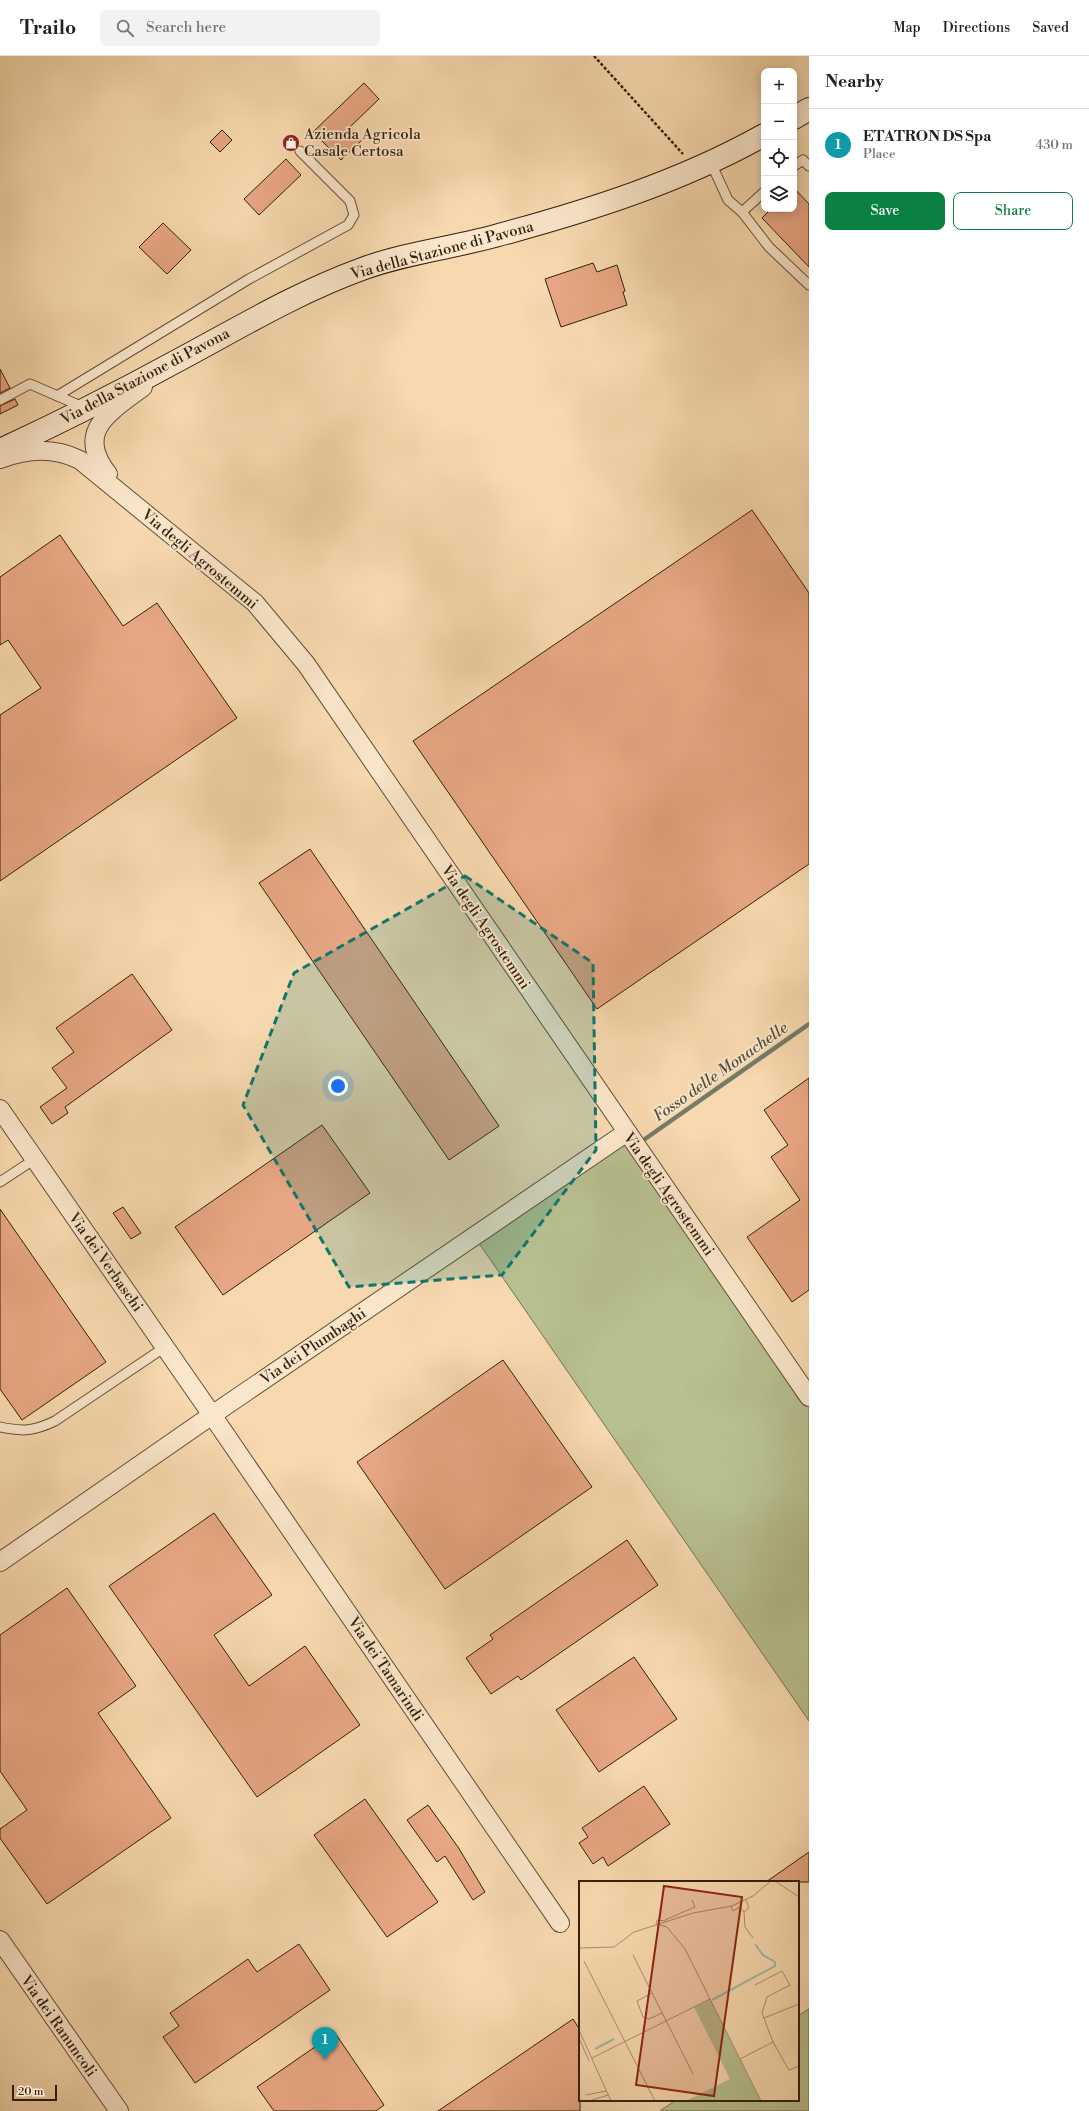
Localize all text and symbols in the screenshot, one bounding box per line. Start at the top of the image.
search box [100,10,380,46]
text: Trailo [20,16,76,40]
icon: search [114,17,136,39]
text: Search here [146,18,226,37]
text: Map [893,19,921,37]
text: Directions [943,19,1010,37]
text: Saved [1032,19,1069,37]
map controls [761,68,797,212]
button: + [761,68,797,104]
text: Nearby [825,71,884,93]
button: − [761,104,797,140]
place label: Azienda Agricola Casale Certosa [303,125,421,161]
text: ETATRON DS Spa [863,127,991,146]
shop icon: Azienda Agricola Casale Certosa [281,133,301,153]
text: 1 [835,137,841,153]
text: 430 m [1035,137,1073,153]
button: locate [761,140,797,176]
text: Place [863,146,895,162]
button: layers [761,176,797,212]
button: Save [825,192,945,230]
button: Share [953,192,1073,230]
street label: Via della Stazione di Pavona [348,217,536,284]
street label: Via della Stazione di Pavona [57,324,233,430]
street label: Via degli Agrostemmi [137,505,262,614]
street label: Via degli Agrostemmi [436,861,534,993]
water label: Fosso delle Monachelle [649,1017,792,1126]
your location [328,1076,348,1096]
street label: Via degli Agrostemmi [618,1128,718,1260]
street label: Via dei Verbaschi [64,1208,147,1316]
street label: Via dei Plumbaghi [256,1304,370,1389]
street label: Via dei Tamarindi [343,1613,428,1725]
inset map [579,1881,799,2101]
street label: Via dei Ranuncoli [16,1971,101,2081]
pin: 1 [312,2027,338,2060]
scale bar [12,2083,57,2102]
text: 20 m [18,2085,43,2099]

